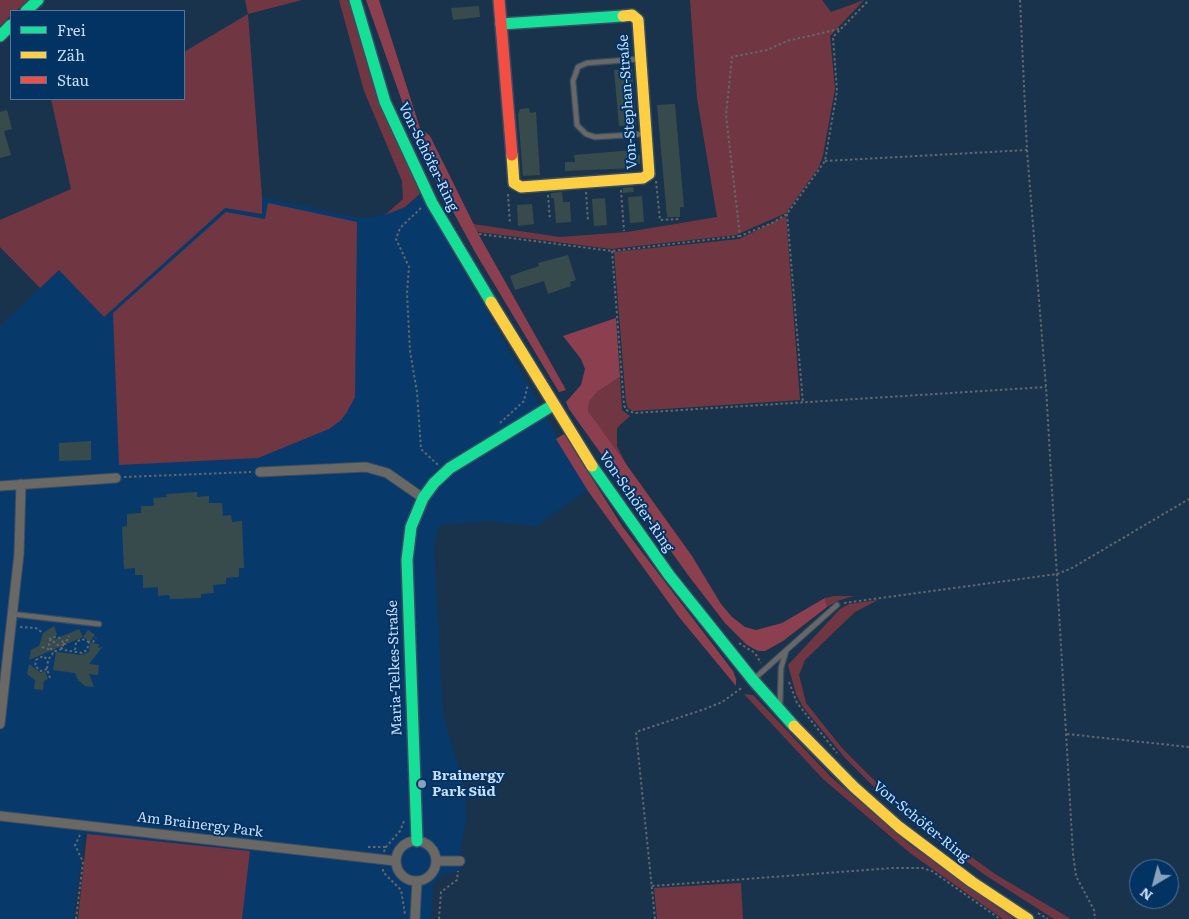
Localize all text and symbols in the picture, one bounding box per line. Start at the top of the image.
legend [10,10,185,100]
text: Frei [57,18,86,41]
street label: Von-Stephan-Straße [615,34,641,170]
text: Zäh [57,43,85,66]
text: Stau [57,68,89,91]
street label: Von-Schöfer-Ring [394,100,462,214]
street label: Von-Schöfer-Ring [595,448,677,556]
street label: Maria-Telkes-Straße [384,600,406,736]
place label: Brainergy Park Süd [432,768,504,800]
marker: Brainergy Park Süd [416,778,428,790]
street label: Von-Schöfer-Ring [869,778,973,866]
street label: Am Brainergy Park [136,809,264,841]
north arrow [1129,859,1179,909]
text: N [1135,884,1156,907]

